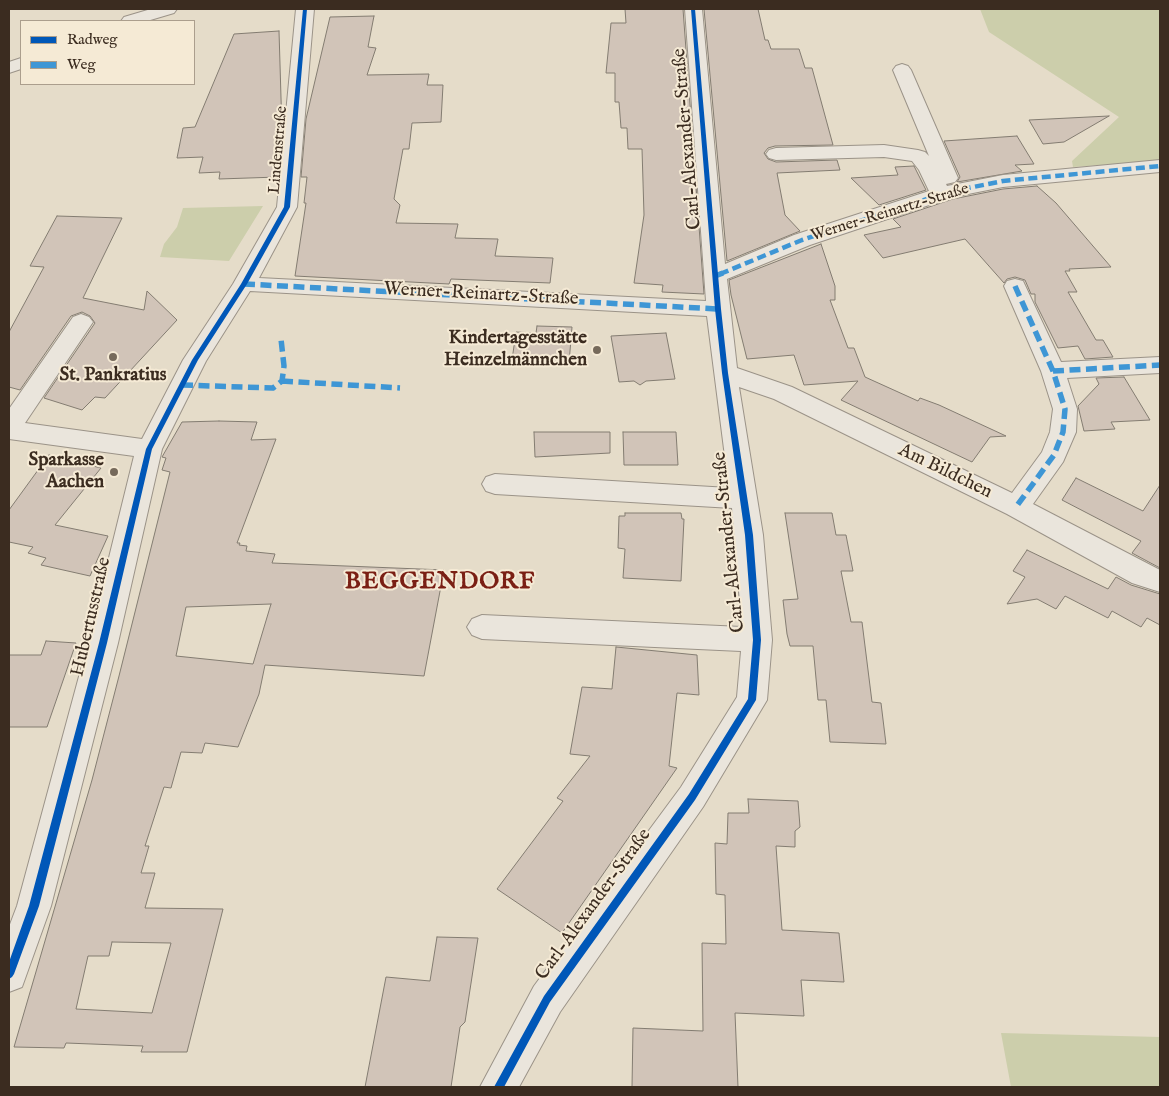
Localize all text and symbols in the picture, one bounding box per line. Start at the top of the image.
legend [20,20,195,85]
text: Radweg [67,30,118,49]
street label: Carl-Alexander-Straße [669,48,707,230]
text: Weg [67,55,96,74]
street label: Lindenstraße [266,105,292,195]
street label: Werner-Reinartz-Straße [809,180,971,246]
street label: Werner-Reinartz-Straße [383,279,579,311]
place label: Kindertagesstätte Heinzelmännchen [444,328,587,372]
marker: Kindertagesstätte Heinzelmännchen [591,344,603,356]
marker: St. Pankratius [107,351,119,363]
place label: St. Pankratius [59,365,167,387]
street label: Am Bildchen [894,439,996,505]
place label: Sparkasse Aachen [28,450,104,494]
street label: Carl-Alexander-Straße [709,450,751,634]
marker: Sparkasse Aachen [108,466,120,478]
street label: Hubertusstraße [67,555,117,679]
district label: BEGGENDORF [344,569,536,597]
street label: Carl-Alexander-Straße [531,825,657,985]

